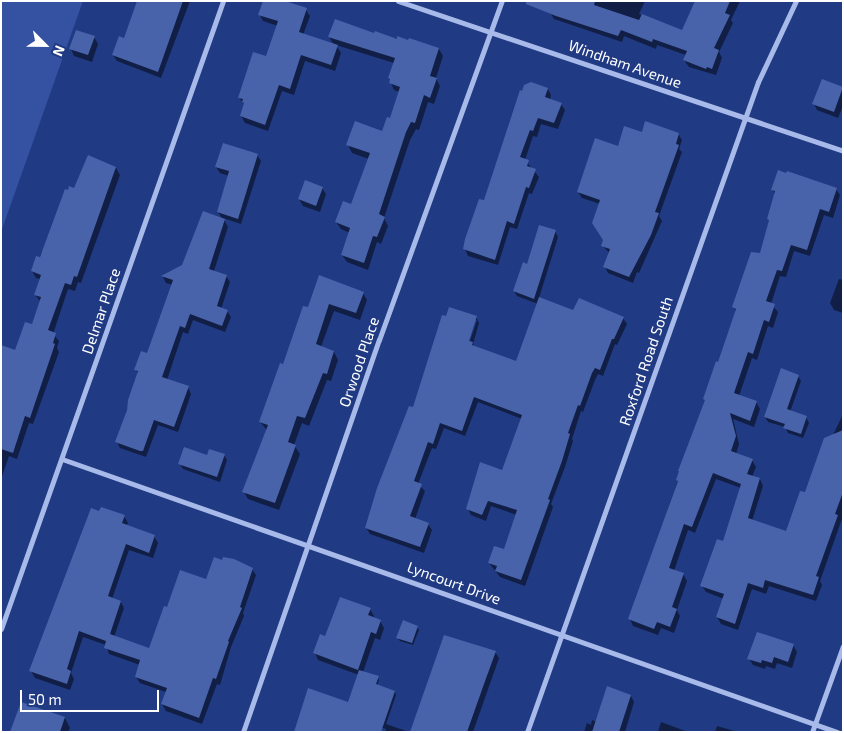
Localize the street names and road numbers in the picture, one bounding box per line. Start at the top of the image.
street label: Windham Avenue [566,36,684,92]
street label: Delmar Place [78,266,124,356]
street label: Roxford Road South [615,294,677,428]
street label: Orwood Place [335,315,383,409]
street label: Lyncourt Drive [405,558,503,608]

